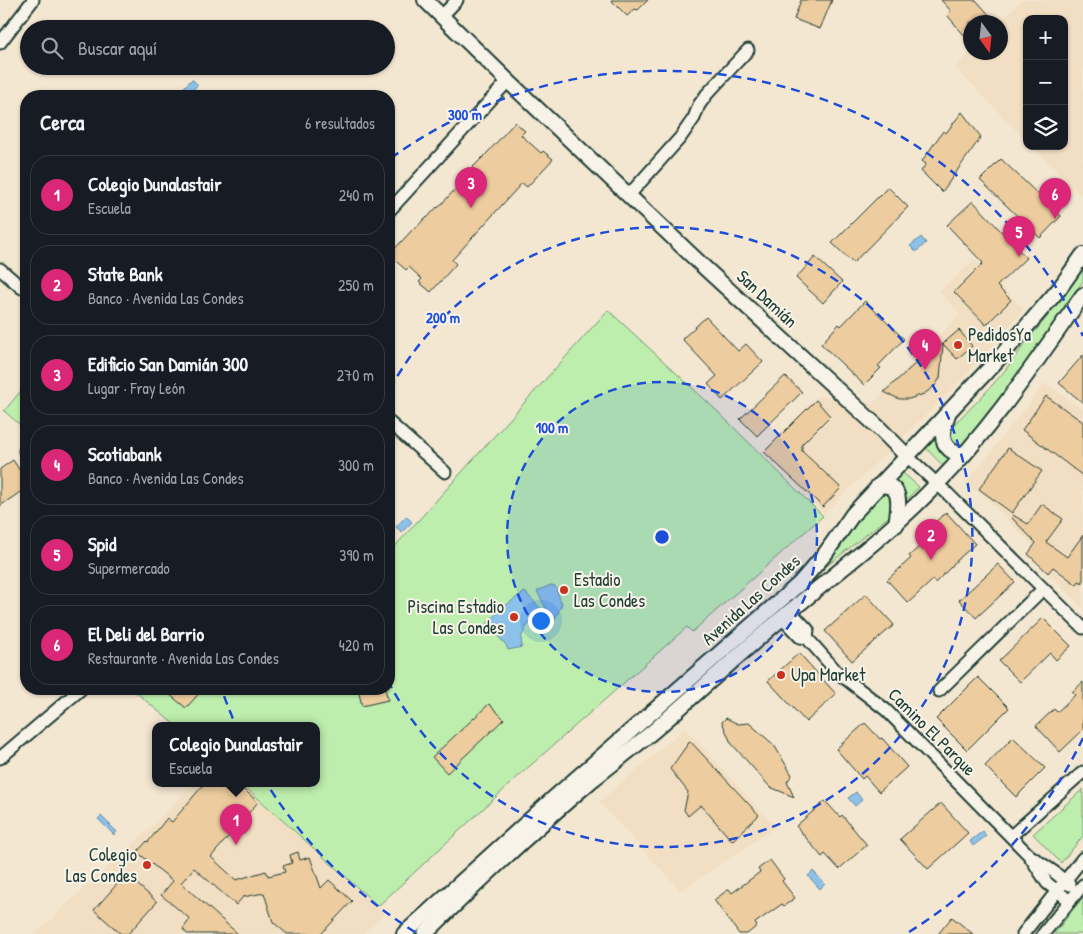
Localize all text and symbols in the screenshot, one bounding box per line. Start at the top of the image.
north arrow [963,15,1008,60]
map controls [1023,15,1068,150]
button: + [1023,15,1068,60]
search box [20,20,395,75]
icon: search [38,34,66,62]
text: Buscar aquí [78,35,157,61]
button: − [1023,60,1068,105]
text: 300 m [448,104,482,125]
button: layers [1023,105,1068,150]
text: Cerca [40,108,84,137]
text: 6 resultados [305,112,375,134]
pin: 3 [455,167,487,208]
text: Colegio Dunalastair [88,171,221,197]
pin: 6 [1039,178,1071,219]
text: 1 [54,184,60,206]
text: 240 m [339,184,374,206]
text: Escuela [88,197,131,219]
pin: 5 [1003,216,1035,257]
text: State Bank [88,261,163,287]
street label: San Damián [732,264,803,333]
text: 2 [53,274,61,296]
text: 250 m [338,274,374,296]
text: Banco · Avenida Las Condes [88,287,244,309]
text: 200 m [426,307,460,328]
place label: PedidosYa Market [968,322,1031,368]
pin: 4 [909,329,941,370]
marker: PedidosYa Market [952,339,964,351]
text: Edificio San Damián 300 [88,351,248,377]
text: 3 [53,364,61,386]
text: 270 m [337,364,374,386]
text: Lugar · Fray León [88,377,185,399]
text: 100 m [536,417,568,438]
text: Scotiabank [88,441,162,467]
text: 4 [54,454,60,476]
text: 300 m [338,454,374,476]
text: Banco · Avenida Las Condes [88,467,244,489]
pin: 2 [915,519,947,560]
centre of rings [653,528,671,546]
text: Spid [88,531,117,557]
text: 5 [54,544,60,566]
text: 390 m [339,544,374,566]
street label: Avenida Las Condes [696,549,805,651]
text: Supermercado [88,557,170,579]
place label: Estadio Las Condes [574,567,645,613]
marker: Estadio Las Condes [558,584,570,596]
place label: Piscina Estadio Las Condes [408,594,504,640]
your location [528,608,554,634]
marker: Piscina Estadio Las Condes [508,611,520,623]
text: El Deli del Barrio [88,621,204,647]
text: 6 [54,634,60,656]
text: 420 m [339,634,374,656]
text: Restaurante · Avenida Las Condes [88,647,279,669]
place label: Upa Market [791,662,866,687]
marker: Upa Market [775,669,787,681]
street label: Camino El Parque [883,682,982,781]
popup [152,722,320,787]
text: Colegio Dunalastair [169,731,303,757]
text: Escuela [169,757,212,779]
pin: 1 [220,804,252,845]
place label: Colegio Las Condes [66,842,137,888]
marker: Colegio Las Condes [141,859,153,871]

